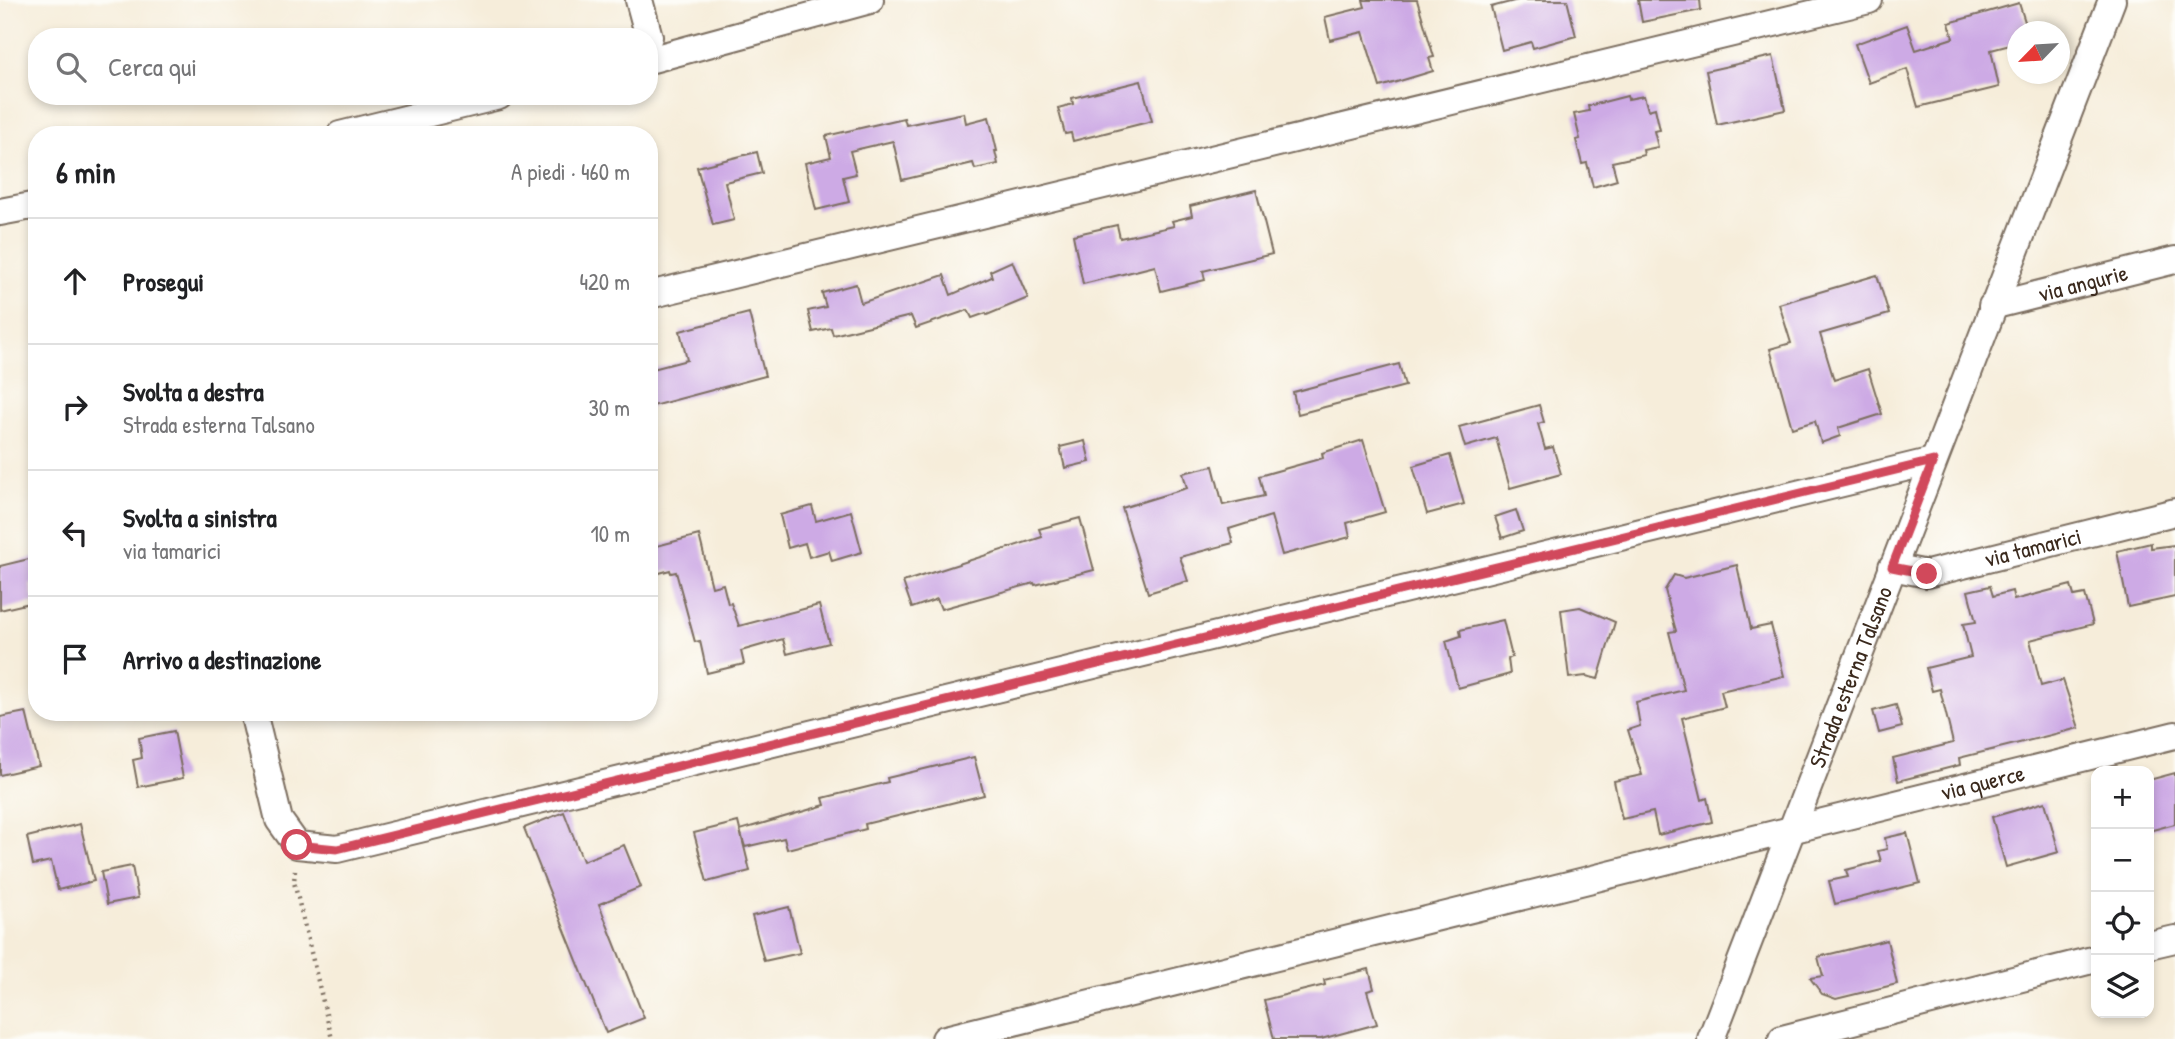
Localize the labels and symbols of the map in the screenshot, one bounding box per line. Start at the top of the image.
north arrow [2007,21,2070,84]
street label: via angurie [2035,257,2131,309]
street label: via tamarici [1981,520,2084,574]
route end [1911,558,1942,589]
street label: Strada esterna Talsano [1801,582,1899,772]
street label: via querce [1938,757,2027,807]
route start [281,829,312,860]

